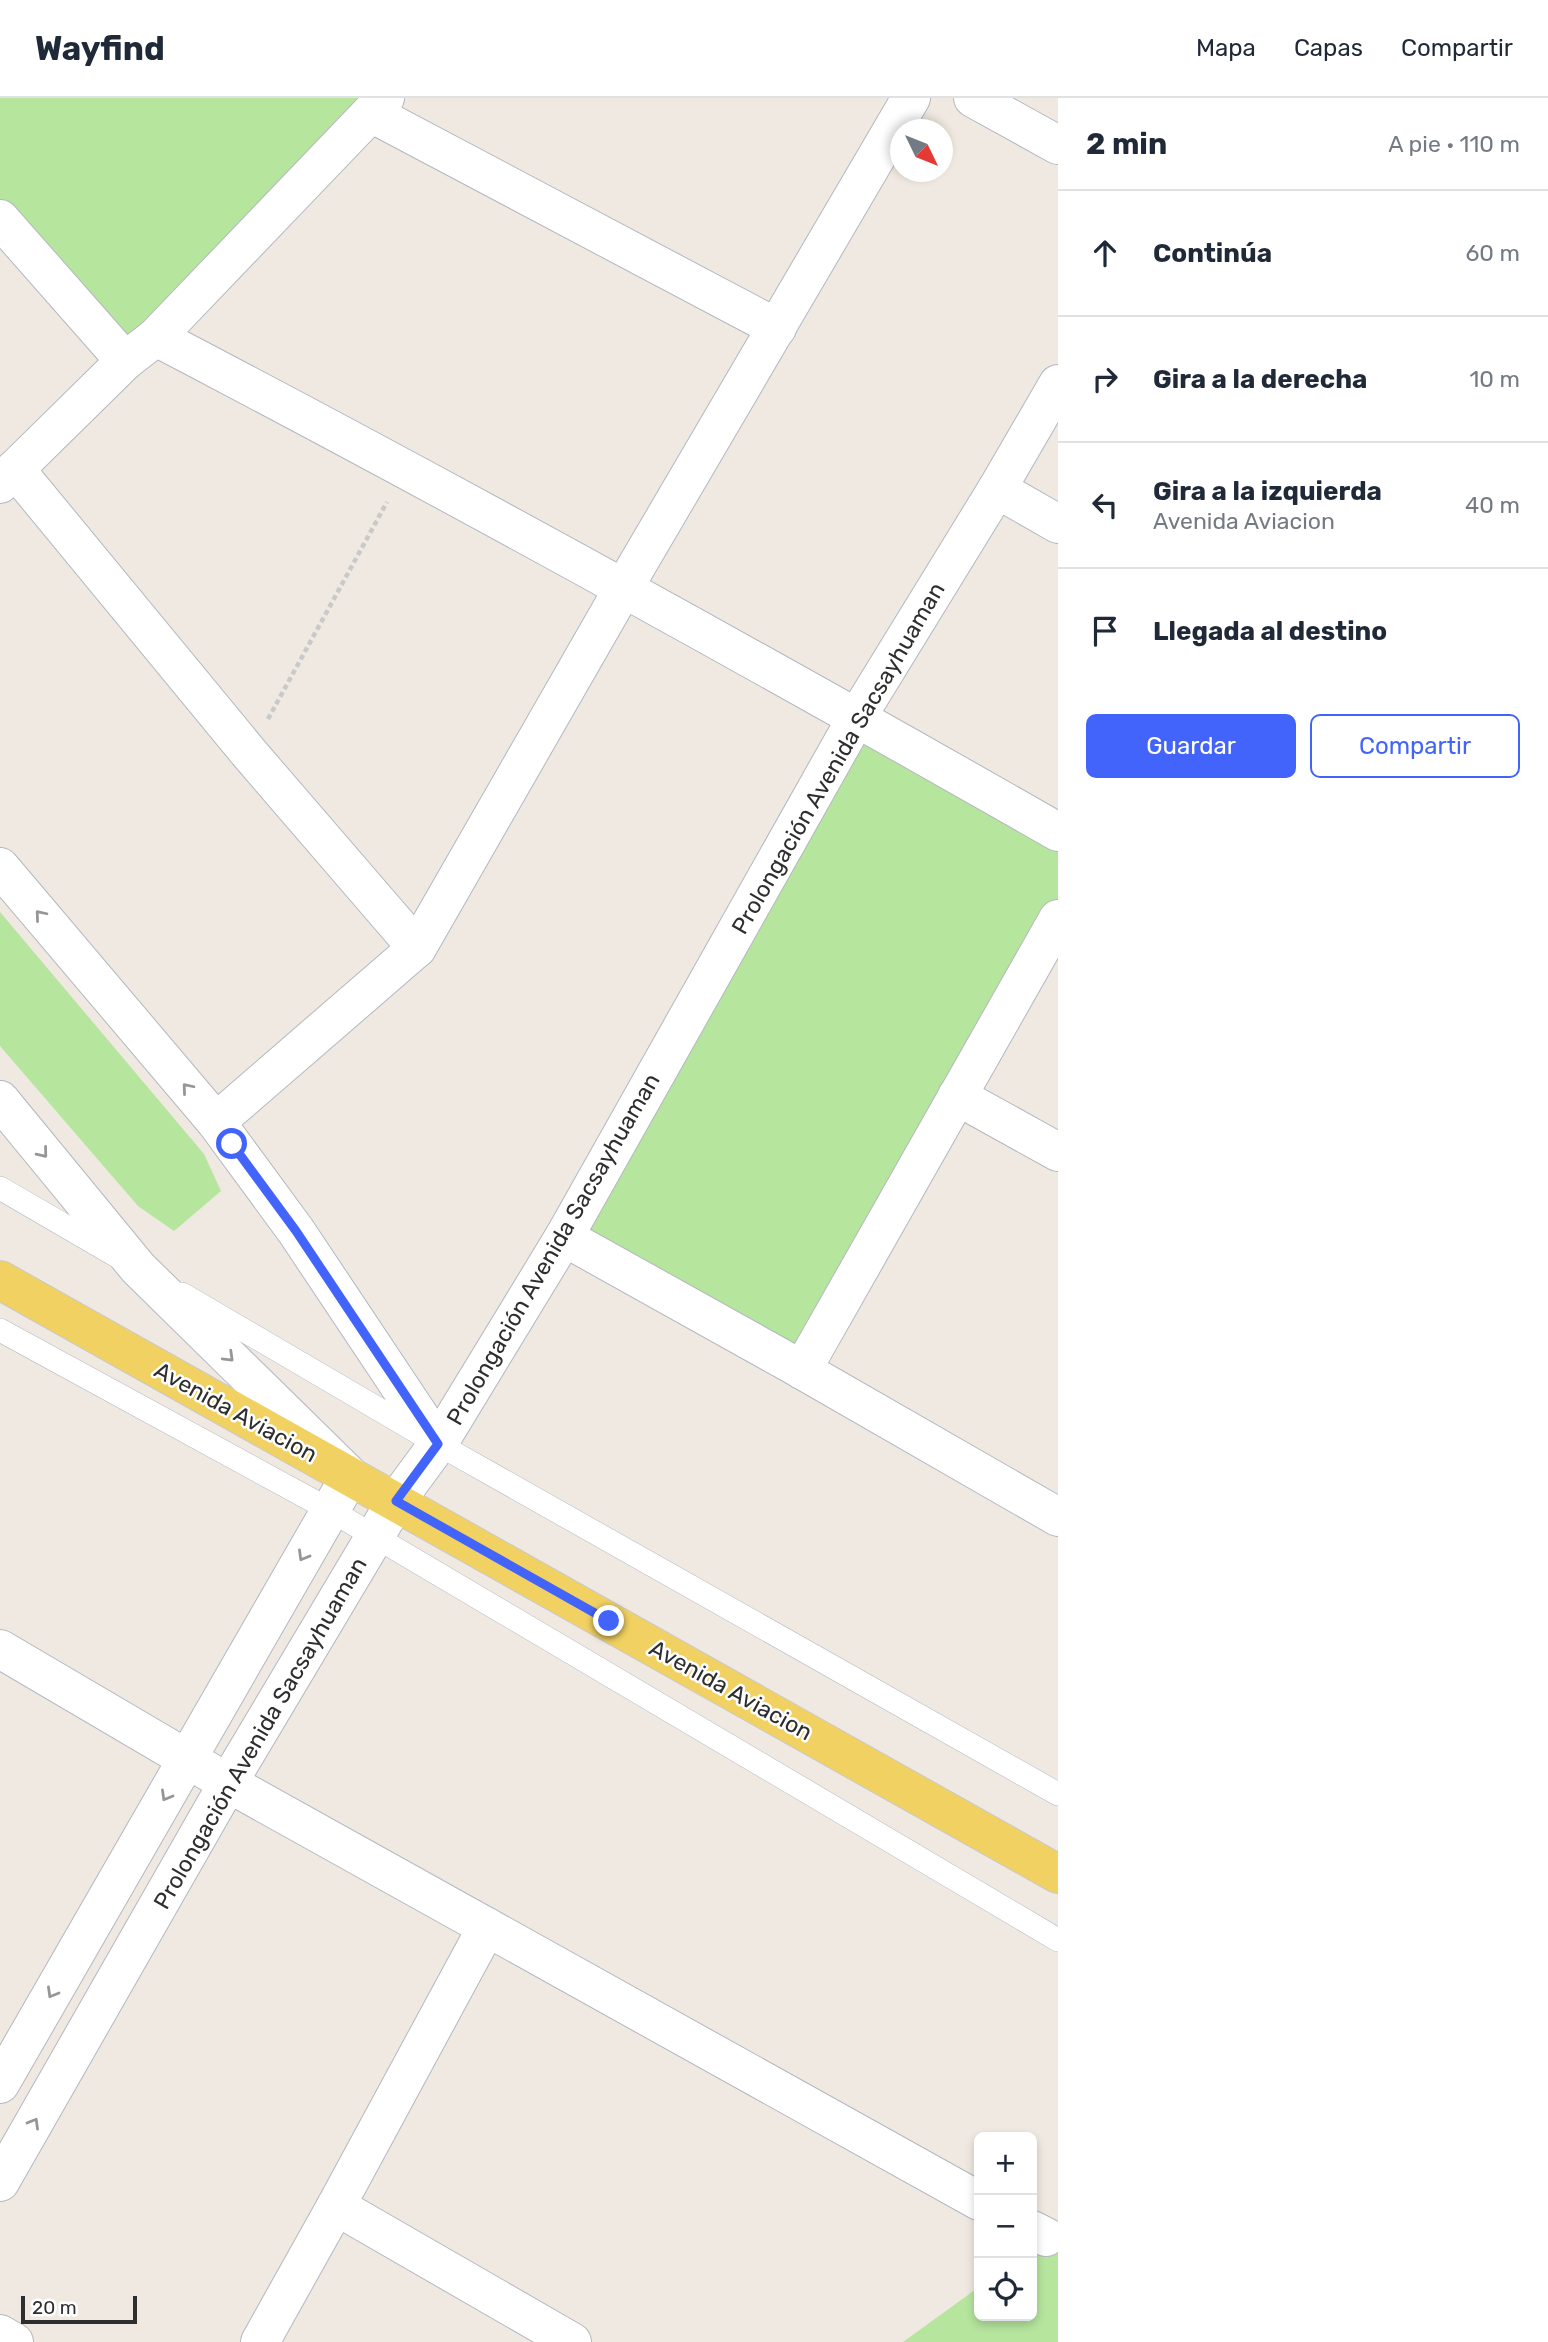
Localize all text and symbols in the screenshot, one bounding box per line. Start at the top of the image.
text: Wayfind [35,29,165,68]
text: Mapa [1196,34,1256,62]
text: Capas [1294,34,1363,62]
text: Compartir [1401,34,1513,62]
north arrow [890,119,953,182]
text: 2 min [1086,126,1167,162]
text: A pie · 110 m [1388,130,1520,158]
icon: ahead [1086,234,1124,272]
text: Continúa [1153,238,1272,269]
text: 60 m [1465,239,1520,267]
icon: right [1086,360,1124,398]
text: Gira a la derecha [1153,364,1367,395]
text: 10 m [1469,365,1520,393]
text: Gira a la izquierda [1153,476,1382,507]
icon: left [1086,486,1124,524]
text: 40 m [1465,491,1520,519]
text: Avenida Aviacion [1153,507,1335,535]
street label: Prolongación Avenida Sacsayhuaman [725,577,951,939]
icon: arrive [1086,612,1124,650]
text: Llegada al destino [1153,616,1387,647]
button: Guardar [1086,714,1296,778]
button: Compartir [1310,714,1520,778]
one-way arrow [36,910,48,923]
street label: Prolongación Avenida Sacsayhuaman [440,1068,666,1430]
one-way arrow [183,1084,195,1097]
route start [216,1128,247,1159]
one-way arrow [35,1144,47,1157]
one-way arrow [220,1349,233,1362]
street label: Avenida Aviacion [150,1356,322,1468]
one-way arrow [298,1549,311,1562]
street label: Prolongación Avenida Sacsayhuaman [147,1552,373,1914]
route end [593,1605,624,1636]
street label: Avenida Aviacion [645,1634,817,1746]
one-way arrow [161,1789,174,1801]
one-way arrow [47,1986,60,1999]
one-way arrow [26,2117,39,2130]
map controls [974,2132,1037,2321]
button: + [974,2132,1037,2195]
button: − [974,2195,1037,2258]
button: locate [974,2258,1037,2321]
scale bar [21,2293,136,2325]
text: 20 m [32,2296,77,2319]

